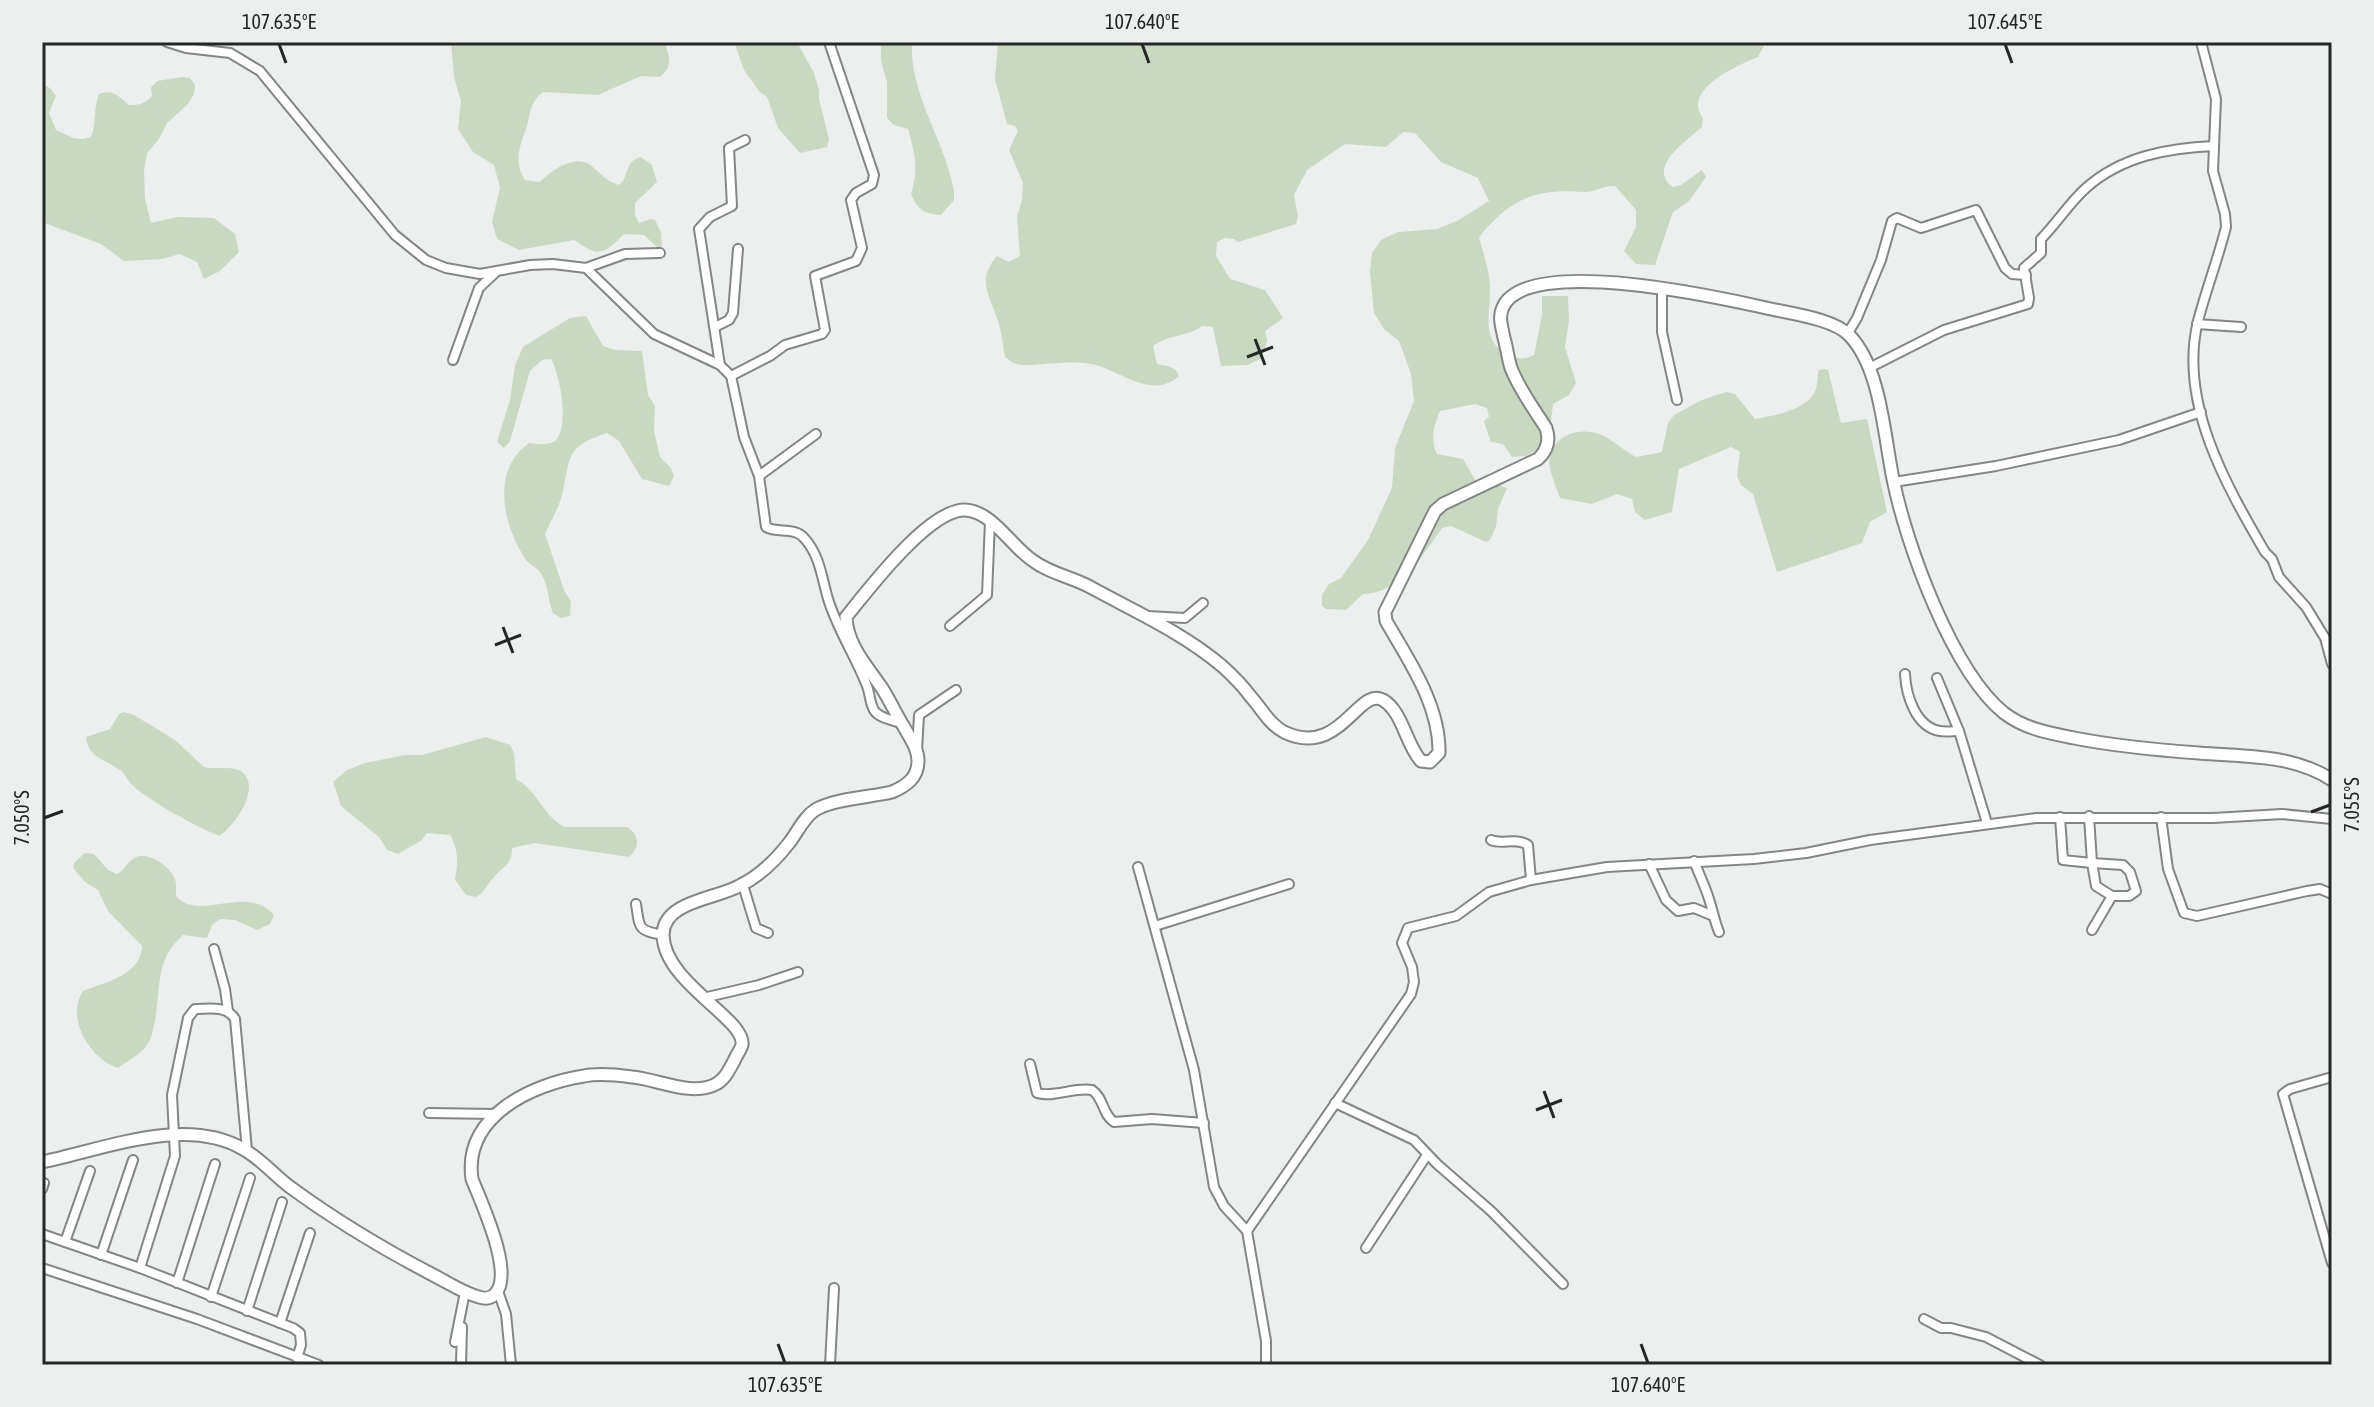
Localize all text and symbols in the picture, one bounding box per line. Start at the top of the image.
text: 107.635°E [242,10,316,33]
text: 107.640°E [1105,10,1179,33]
text: 107.645°E [1968,10,2042,33]
text: 7.055°S [2340,777,2363,833]
text: 7.050°S [10,790,33,846]
text: 107.635°E [748,1373,822,1396]
text: 107.640°E [1611,1373,1685,1396]

